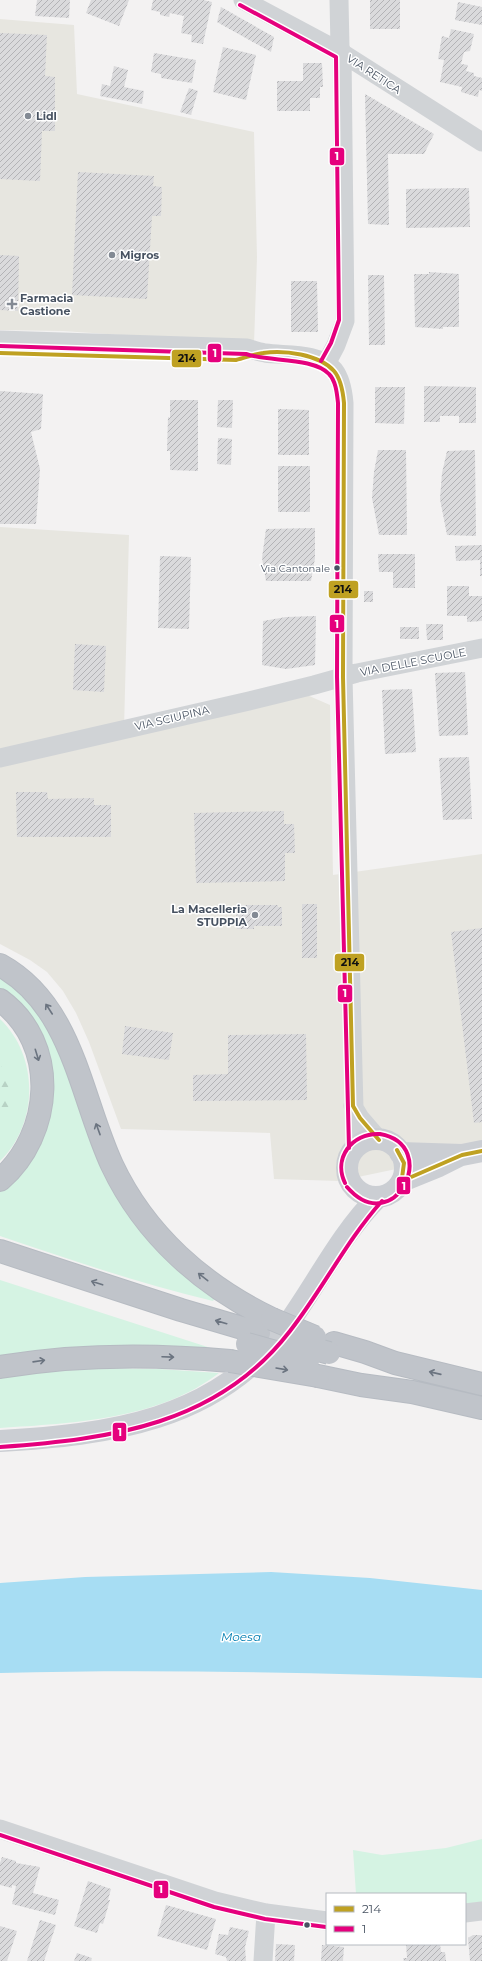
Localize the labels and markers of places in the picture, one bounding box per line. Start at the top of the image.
place label: Lidl [36,109,57,123]
marker: Lidl [23,111,33,121]
place label: Migros [120,248,159,262]
marker: Migros [107,250,117,260]
place label: Farmacia Castione [20,291,73,318]
marker: Farmacia Castione [7,299,17,309]
place label: Via Cantonale [261,562,330,575]
marker: Via Cantonale [332,563,342,573]
place label: La Macelleria STUPPIA [171,902,248,929]
marker: La Macelleria STUPPIA [250,910,260,920]
unlabelled marker [302,1920,312,1930]

